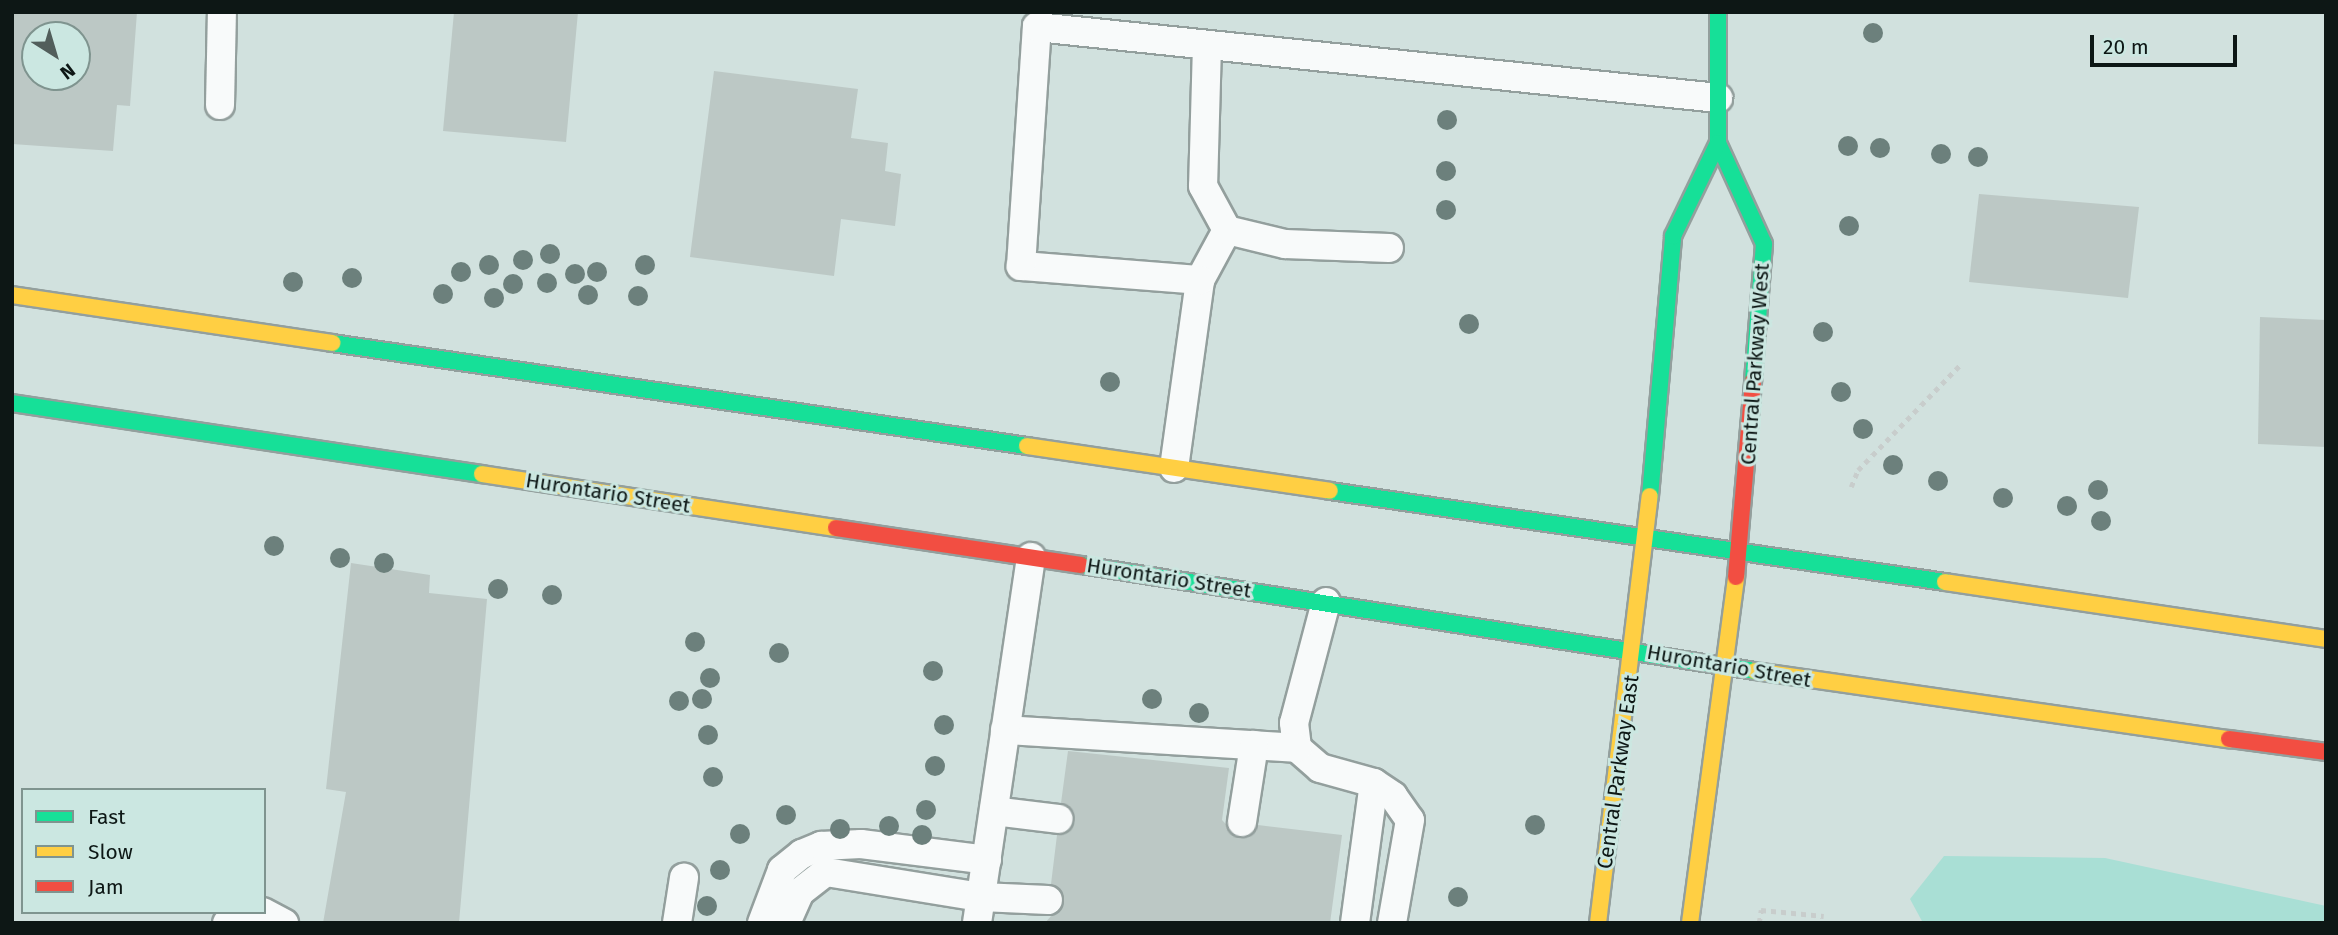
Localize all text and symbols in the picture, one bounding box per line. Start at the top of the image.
north arrow [21,21,91,91]
scale bar [2093,21,2240,65]
text: 20 m [2103,34,2149,60]
text: N [56,59,80,85]
street label: Central Parkway West [1735,262,1775,466]
street label: Hurontario Street [524,468,692,518]
street label: Hurontario Street [1085,553,1253,603]
street label: Hurontario Street [1645,639,1813,693]
street label: Central Parkway East [1592,673,1644,871]
legend [21,788,266,914]
text: Fast [88,804,126,830]
text: Slow [88,839,133,865]
text: Jam [88,874,124,900]

